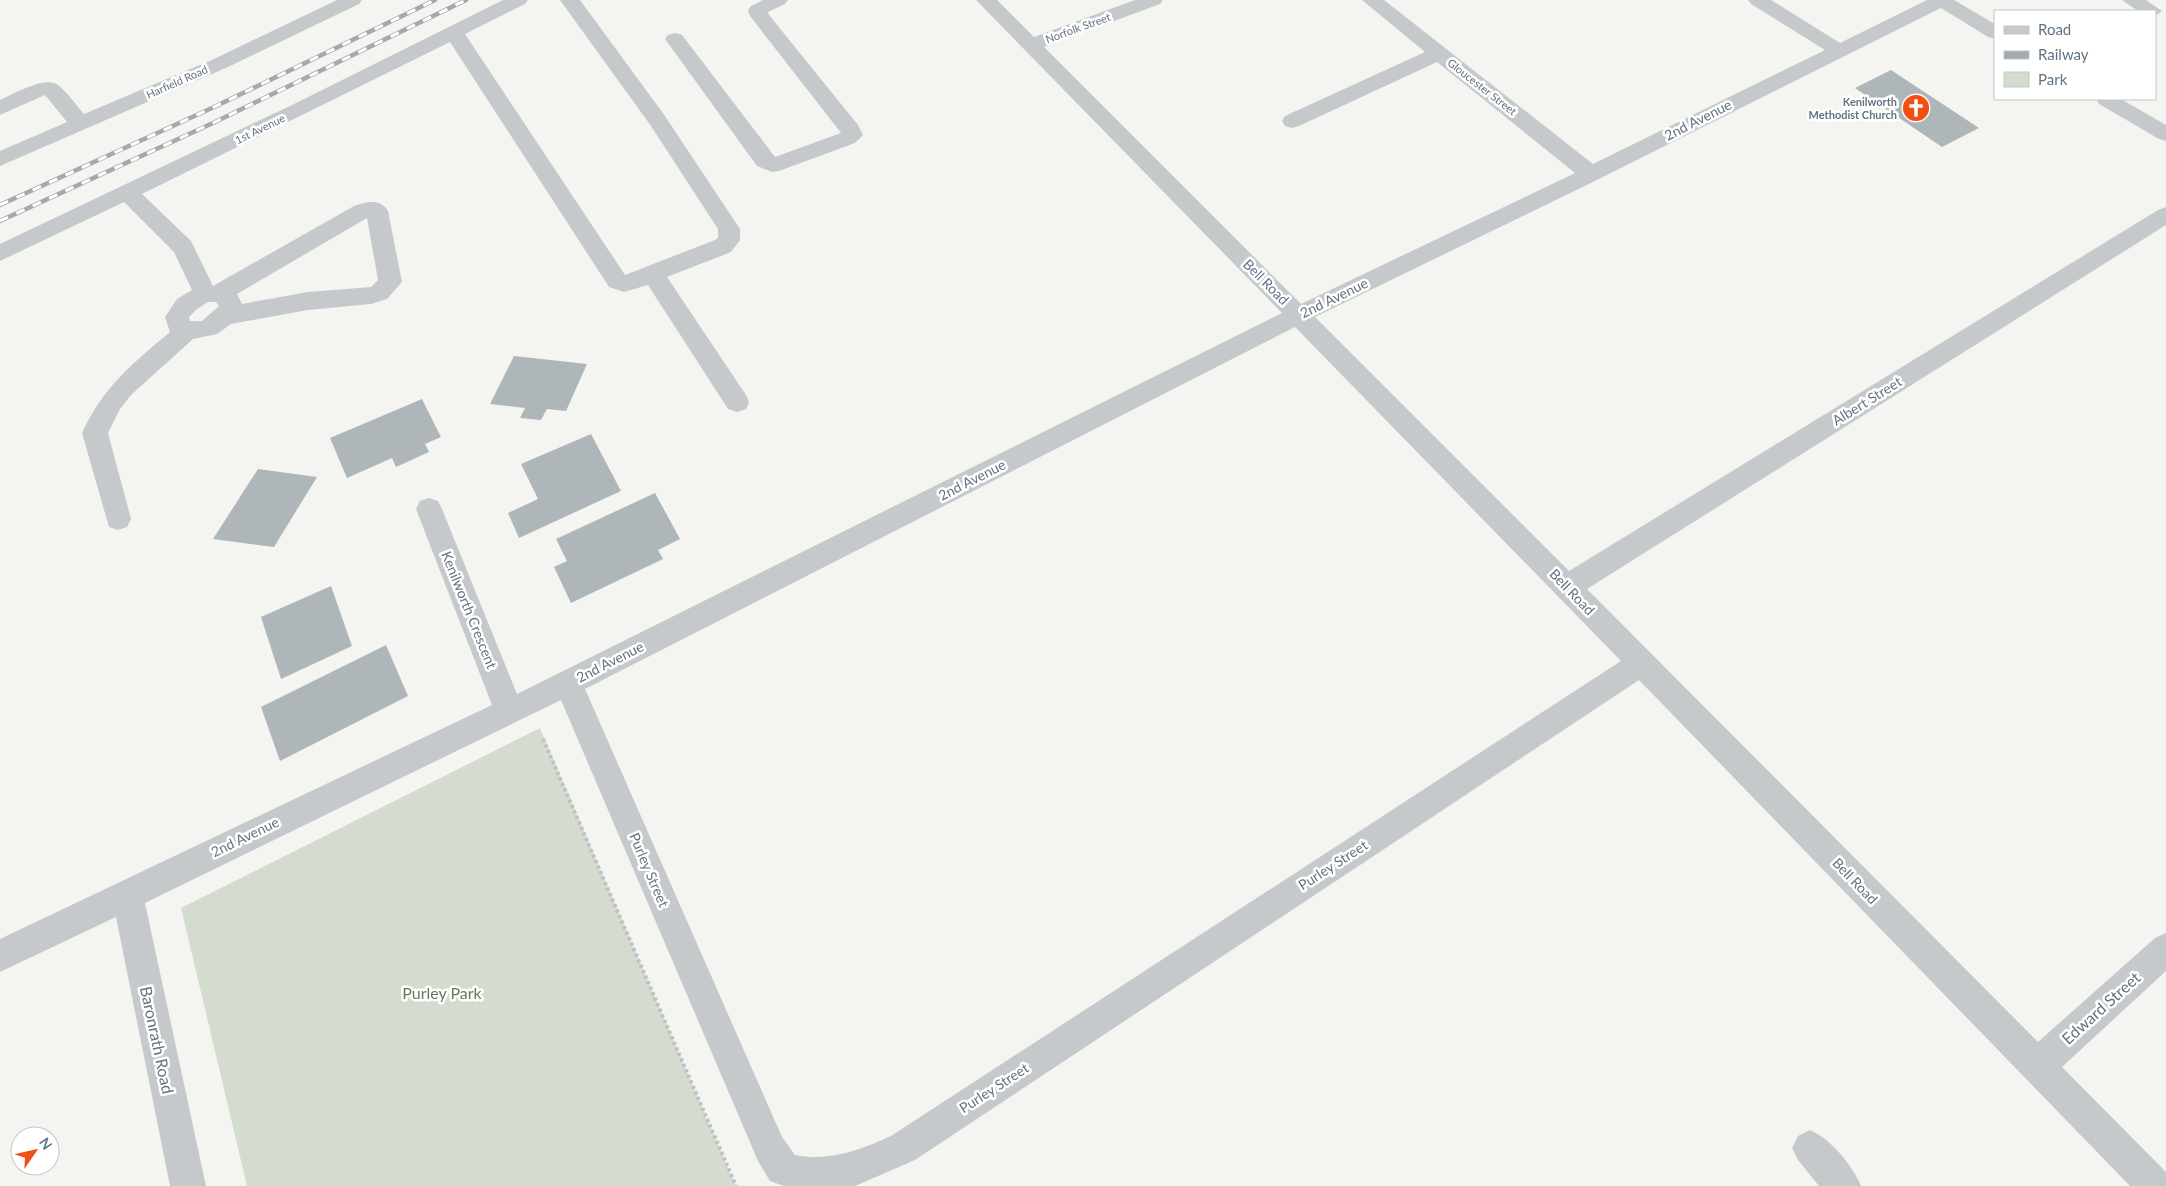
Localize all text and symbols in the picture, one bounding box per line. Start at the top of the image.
street label: Norfolk Street [1043,10,1112,45]
legend [1994,10,2156,100]
text: Road [2038,20,2071,38]
text: Railway [2038,45,2089,63]
street label: Gloucester Street [1445,56,1519,118]
street label: Harfield Road [144,62,209,101]
text: Park [2038,70,2068,88]
church icon: Kenilworth Methodist Church [1901,93,1931,123]
street label: 2nd Avenue [1661,95,1734,144]
place label: Kenilworth Methodist Church [1809,95,1897,121]
street label: 1st Avenue [233,111,287,146]
street label: Bell Road [1240,255,1293,308]
street label: 2nd Avenue [1297,274,1370,321]
street label: Albert Street [1829,373,1905,429]
street label: 2nd Avenue [935,455,1008,504]
street label: Kenilworth Crescent [438,549,501,671]
street label: Bell Road [1546,565,1598,618]
street label: 2nd Avenue [573,637,646,686]
street label: 2nd Avenue [208,813,281,860]
street label: Purley Street [626,830,673,910]
street label: Purley Street [1295,836,1371,893]
street label: Bell Road [1829,854,1881,907]
street label: Edward Street [2058,967,2144,1048]
park label: Purley Park [402,983,483,1002]
street label: Baronrath Road [137,984,178,1095]
street label: Purley Street [956,1059,1032,1116]
north arrow [10,1126,60,1176]
text: N [36,1134,56,1153]

